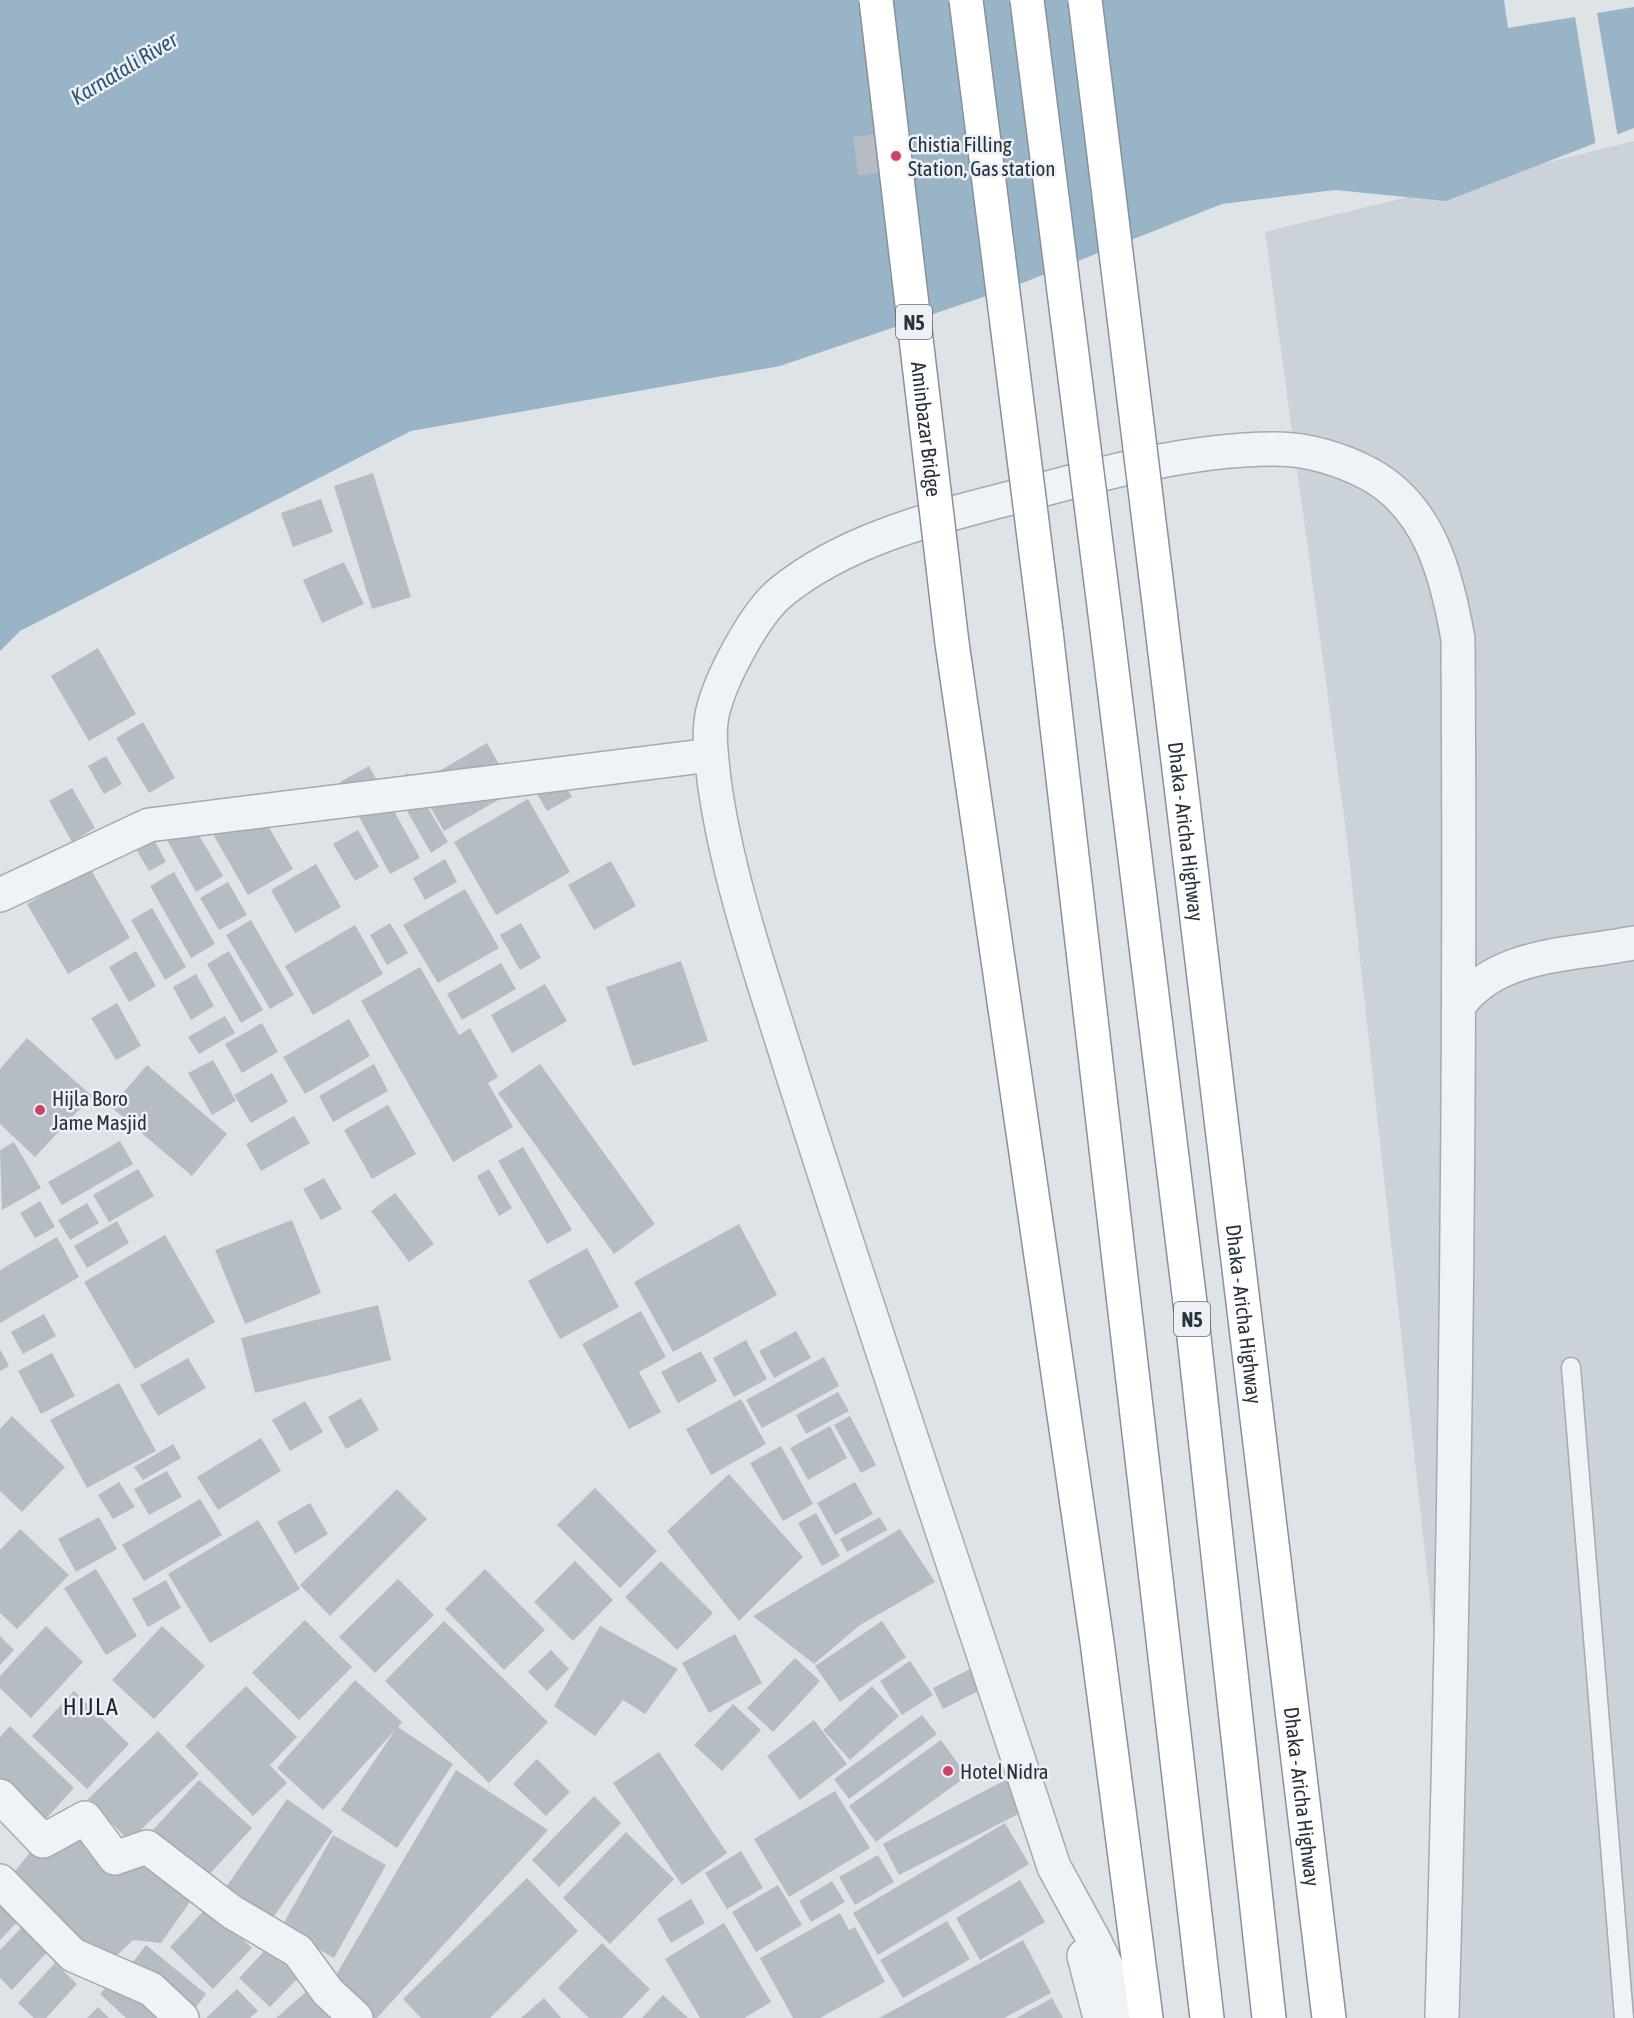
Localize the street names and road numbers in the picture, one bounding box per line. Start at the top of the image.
road number: N5 [896,305,932,339]
street label: Aminbazar Bridge [907,360,947,498]
street label: Dhaka - Aricha Highway [1164,740,1209,923]
street label: Dhaka - Aricha Highway [1222,1223,1267,1405]
road number: N5 [1174,1302,1210,1336]
street label: Dhaka - Aricha Highway [1280,1705,1325,1888]

